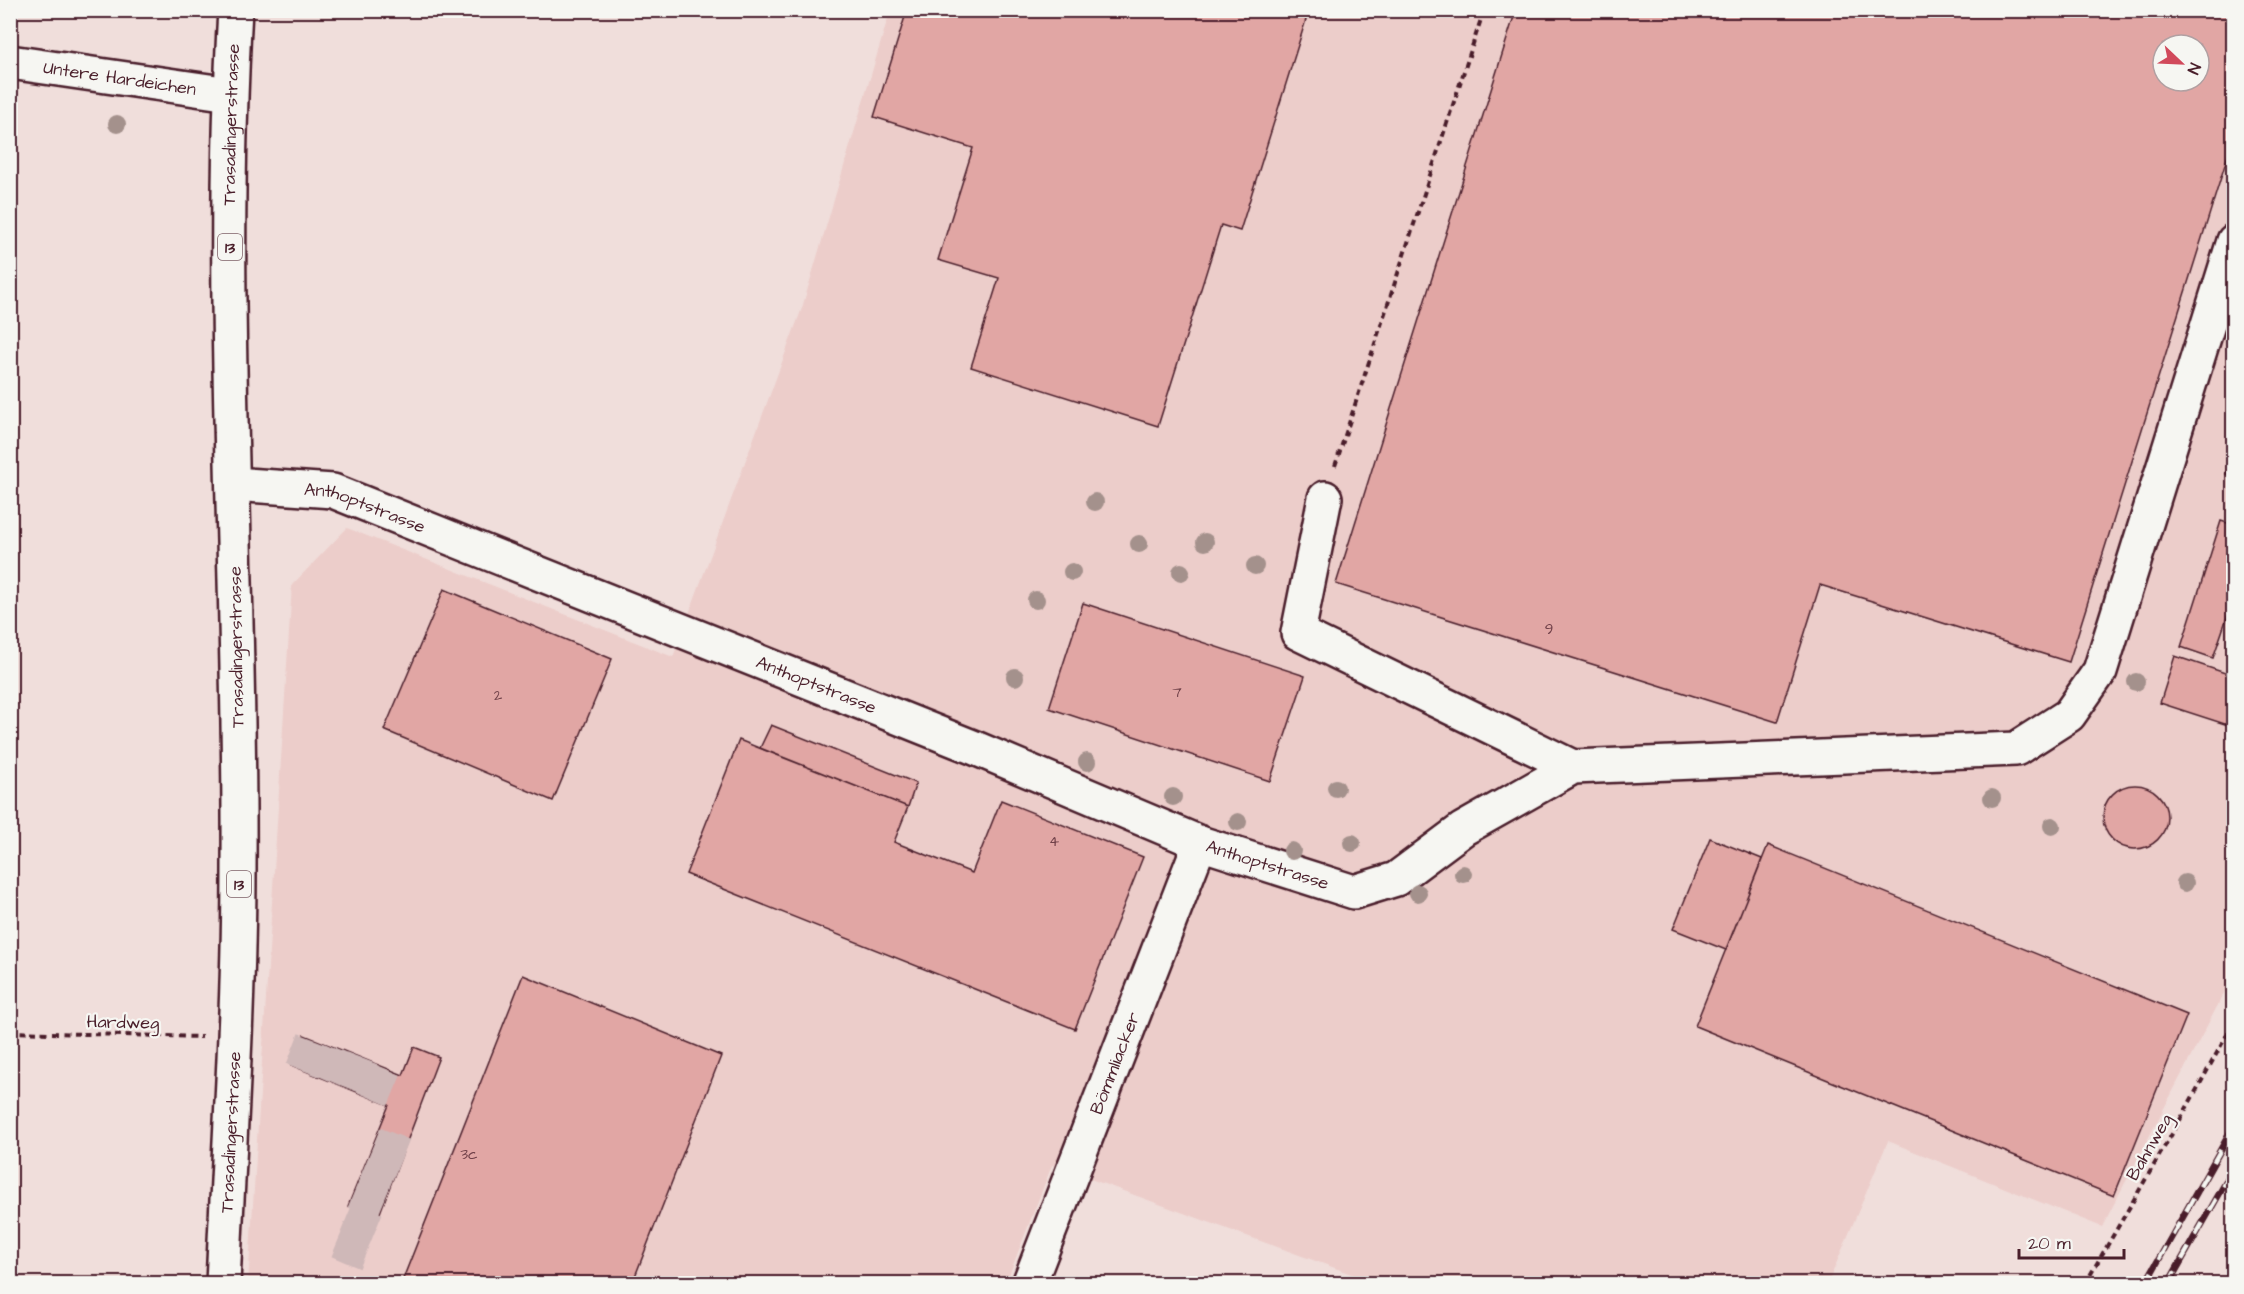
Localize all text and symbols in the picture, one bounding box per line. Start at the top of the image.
north arrow [2151,33,2211,93]
street label: Trasadingerstrasse [217,43,246,205]
street label: Untere Hardeichen [42,55,198,102]
text: N [2182,60,2206,77]
road number: 13 [218,234,242,260]
street label: Anthoptstrasse [303,477,429,540]
street label: Trasadingerstrasse [223,566,251,728]
house number: 9 [1545,619,1553,640]
street label: Anthoptstrasse [752,650,880,720]
house number: 7 [1172,682,1182,703]
house number: 2 [494,685,503,706]
house number: 4 [1049,831,1059,852]
street label: Anthoptstrasse [1203,834,1332,896]
road number: 13 [227,871,251,897]
street label: Bömmliacker [1084,1008,1146,1118]
street label: Hardweg [86,1009,160,1037]
street label: Trasadingerstrasse [214,1051,247,1214]
street label: Bahnweg [2120,1109,2179,1186]
house number: 3c [460,1144,478,1165]
scale bar [2019,1222,2124,1260]
text: 20 m [2028,1231,2071,1256]

